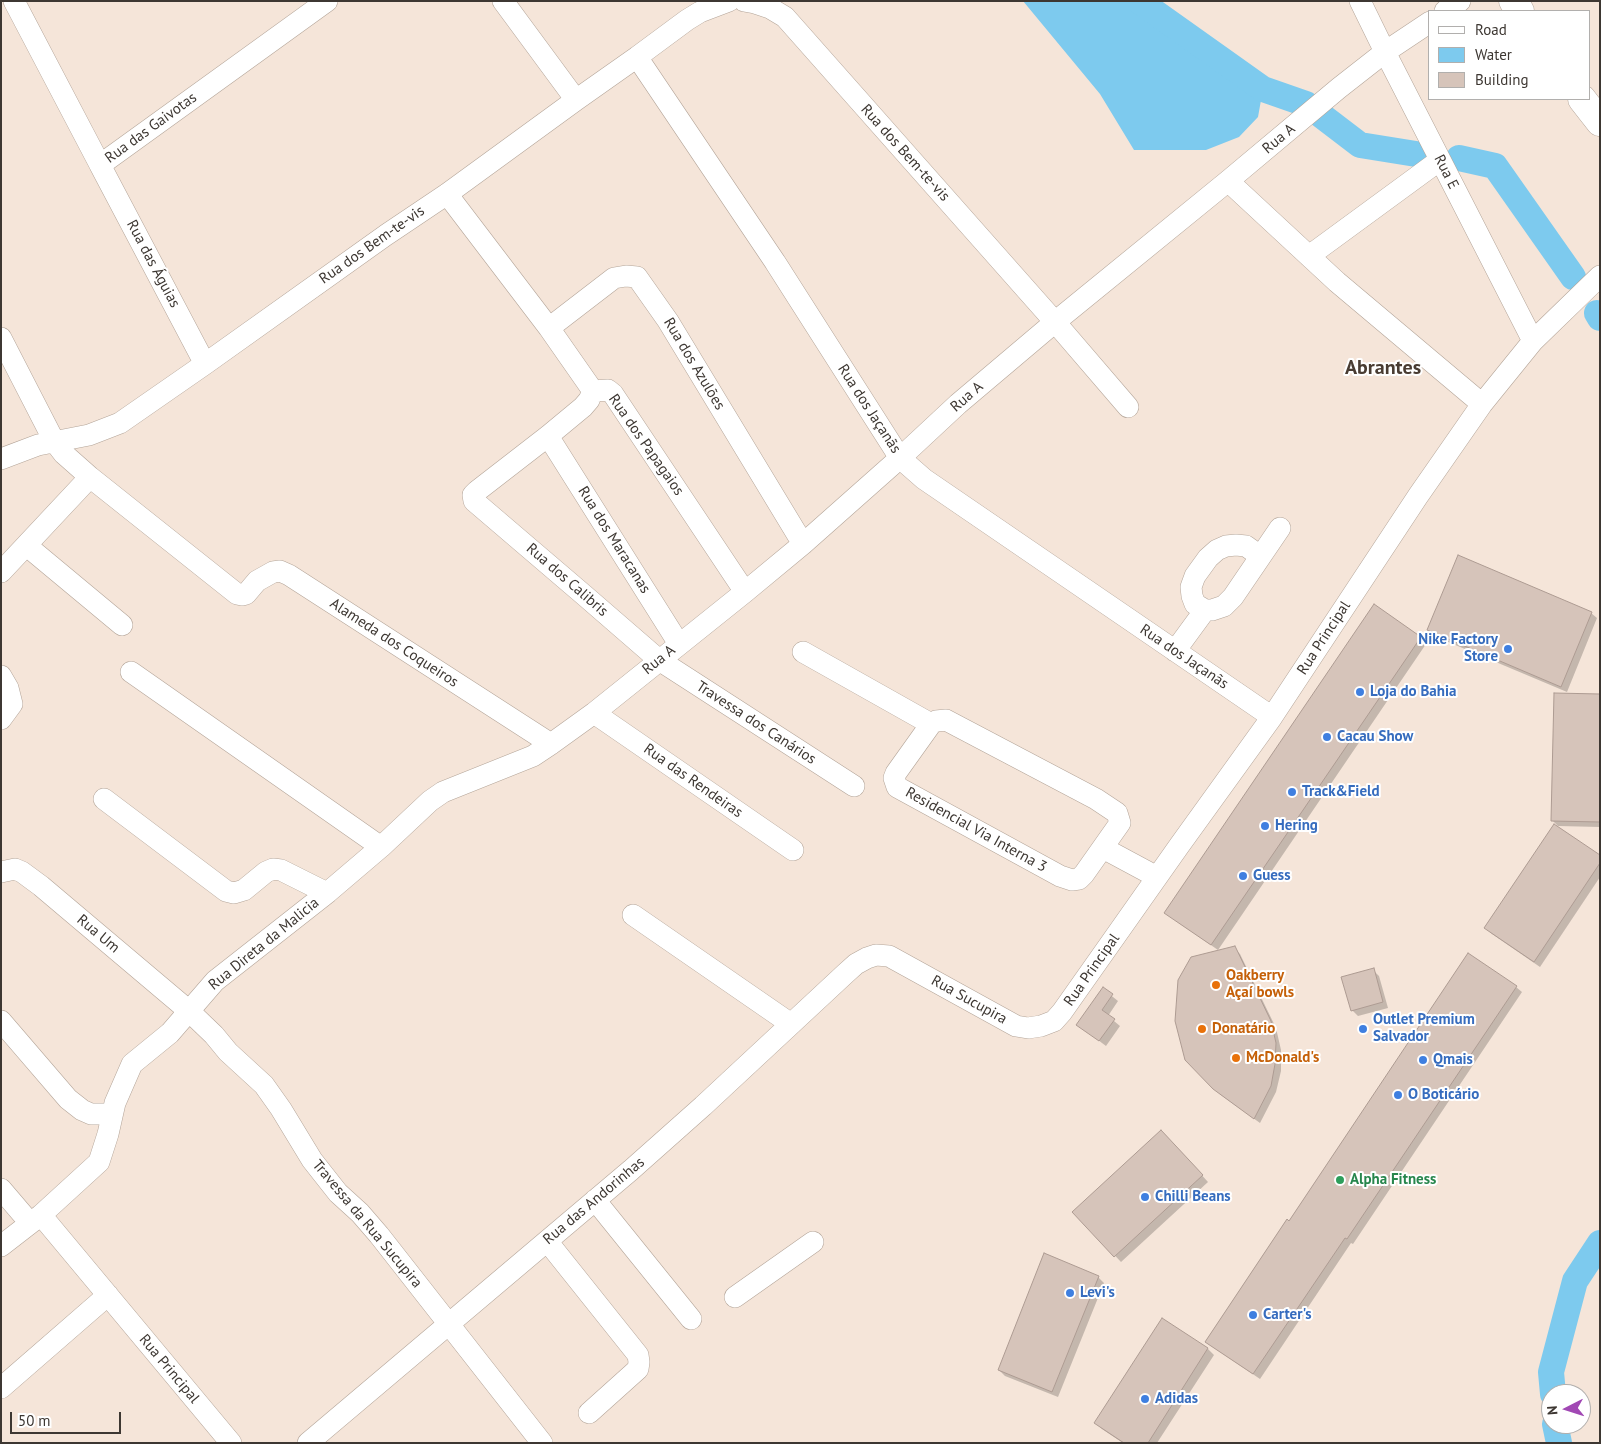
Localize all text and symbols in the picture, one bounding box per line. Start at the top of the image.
legend [1428,10,1591,100]
text: Road [1475,20,1507,39]
text: Water [1475,45,1512,64]
text: Building [1475,70,1529,89]
street label: Rua das Gaivotas [102,89,200,167]
street label: Rua dos Bem-te-vis [857,101,953,205]
street label: Rua A [1259,120,1299,158]
street label: Rua E [1430,152,1462,192]
street label: Rua dos Bem-te-vis [316,202,428,288]
street label: Rua das Águias [122,217,184,311]
street label: Rua dos Azulões [659,315,729,413]
district label: Abrantes [1345,356,1421,380]
street label: Rua dos Jaçanãs [833,361,905,457]
street label: Rua A [947,378,987,416]
street label: Rua dos Papagaios [604,391,688,499]
street label: Rua dos Maracanas [574,483,654,597]
street label: Rua dos Calibris [522,540,612,620]
street label: Alameda dos Coqueiros [326,595,462,691]
street label: Rua Principal [1294,598,1354,678]
street label: Rua dos Jaçanãs [1136,621,1232,693]
place label: Nike Factory Store [1418,631,1498,666]
street label: Rua A [639,641,679,679]
marker: Nike Factory Store [1502,643,1514,655]
street label: Travessa dos Canários [693,678,819,768]
place label: Loja do Bahia [1370,683,1456,701]
marker: Loja do Bahia [1354,686,1366,698]
place label: Cacau Show [1337,728,1413,746]
marker: Cacau Show [1321,731,1333,743]
street label: Rua das Rendeiras [640,740,746,822]
place label: Track&Field [1302,783,1379,801]
street label: Residencial Via Interna 3 [902,784,1050,876]
marker: Track&Field [1286,786,1298,798]
place label: Hering [1275,817,1318,835]
marker: Hering [1259,820,1271,832]
place label: Guess [1253,867,1290,885]
marker: Guess [1237,870,1249,882]
street label: Rua Direta da Malicia [205,894,323,994]
street label: Rua Um [73,911,123,957]
street label: Rua Principal [1060,930,1124,1010]
place label: Oakberry Açaí bowls [1226,967,1294,1002]
street label: Rua Sucupira [928,972,1010,1028]
marker: Oakberry Açaí bowls [1210,979,1222,991]
place label: Outlet Premium Salvador [1373,1011,1475,1046]
place label: Donatário [1212,1020,1275,1038]
marker: Donatário [1196,1023,1208,1035]
marker: Outlet Premium Salvador [1357,1023,1369,1035]
place label: McDonald's [1246,1049,1319,1067]
place label: Qmais [1433,1051,1473,1069]
marker: McDonald's [1230,1052,1242,1064]
marker: Qmais [1417,1054,1429,1066]
place label: O Boticário [1408,1086,1479,1104]
marker: O Boticário [1392,1089,1404,1101]
street label: Rua das Andorinhas [540,1153,648,1249]
street label: Travessa da Rua Sucupira [308,1156,426,1292]
place label: Alpha Fitness [1350,1171,1436,1189]
marker: Alpha Fitness [1334,1174,1346,1186]
place label: Chilli Beans [1155,1188,1231,1206]
marker: Chilli Beans [1139,1191,1151,1203]
place label: Levi's [1080,1284,1115,1302]
marker: Levi's [1064,1287,1076,1299]
place label: Carter's [1263,1306,1311,1324]
marker: Carter's [1247,1309,1259,1321]
street label: Rua Principal [135,1331,203,1407]
north arrow [1541,1384,1591,1434]
place label: Adidas [1155,1390,1198,1408]
marker: Adidas [1139,1393,1151,1405]
scale bar [12,1402,124,1434]
text: N [1543,1405,1561,1416]
text: 50 m [18,1411,51,1430]

